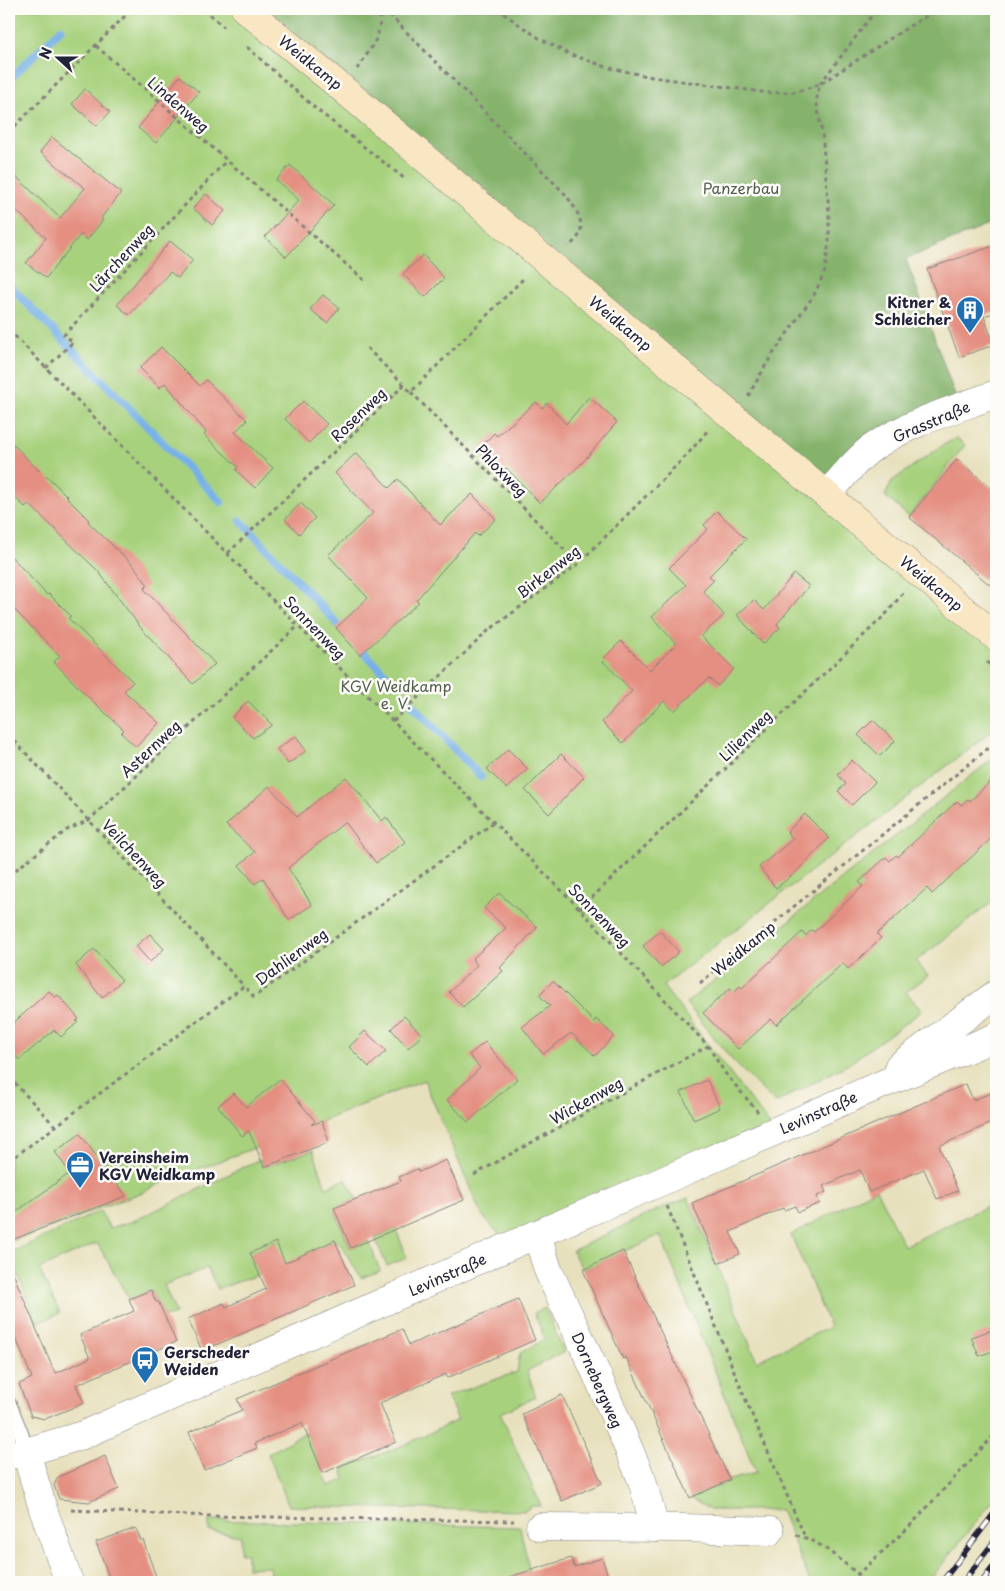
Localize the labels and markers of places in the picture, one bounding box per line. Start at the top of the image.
place label: Kitner & Schleicher [874,290,951,330]
building icon: Kitner & Schleicher [955,295,985,334]
place label: Vereinsheim KGV Weidkamp [99,1145,215,1185]
office icon: Vereinsheim KGV Weidkamp [65,1150,95,1189]
place label: Gerscheder Weiden [164,1340,250,1380]
bus stop icon: Gerscheder Weiden [130,1345,160,1384]

